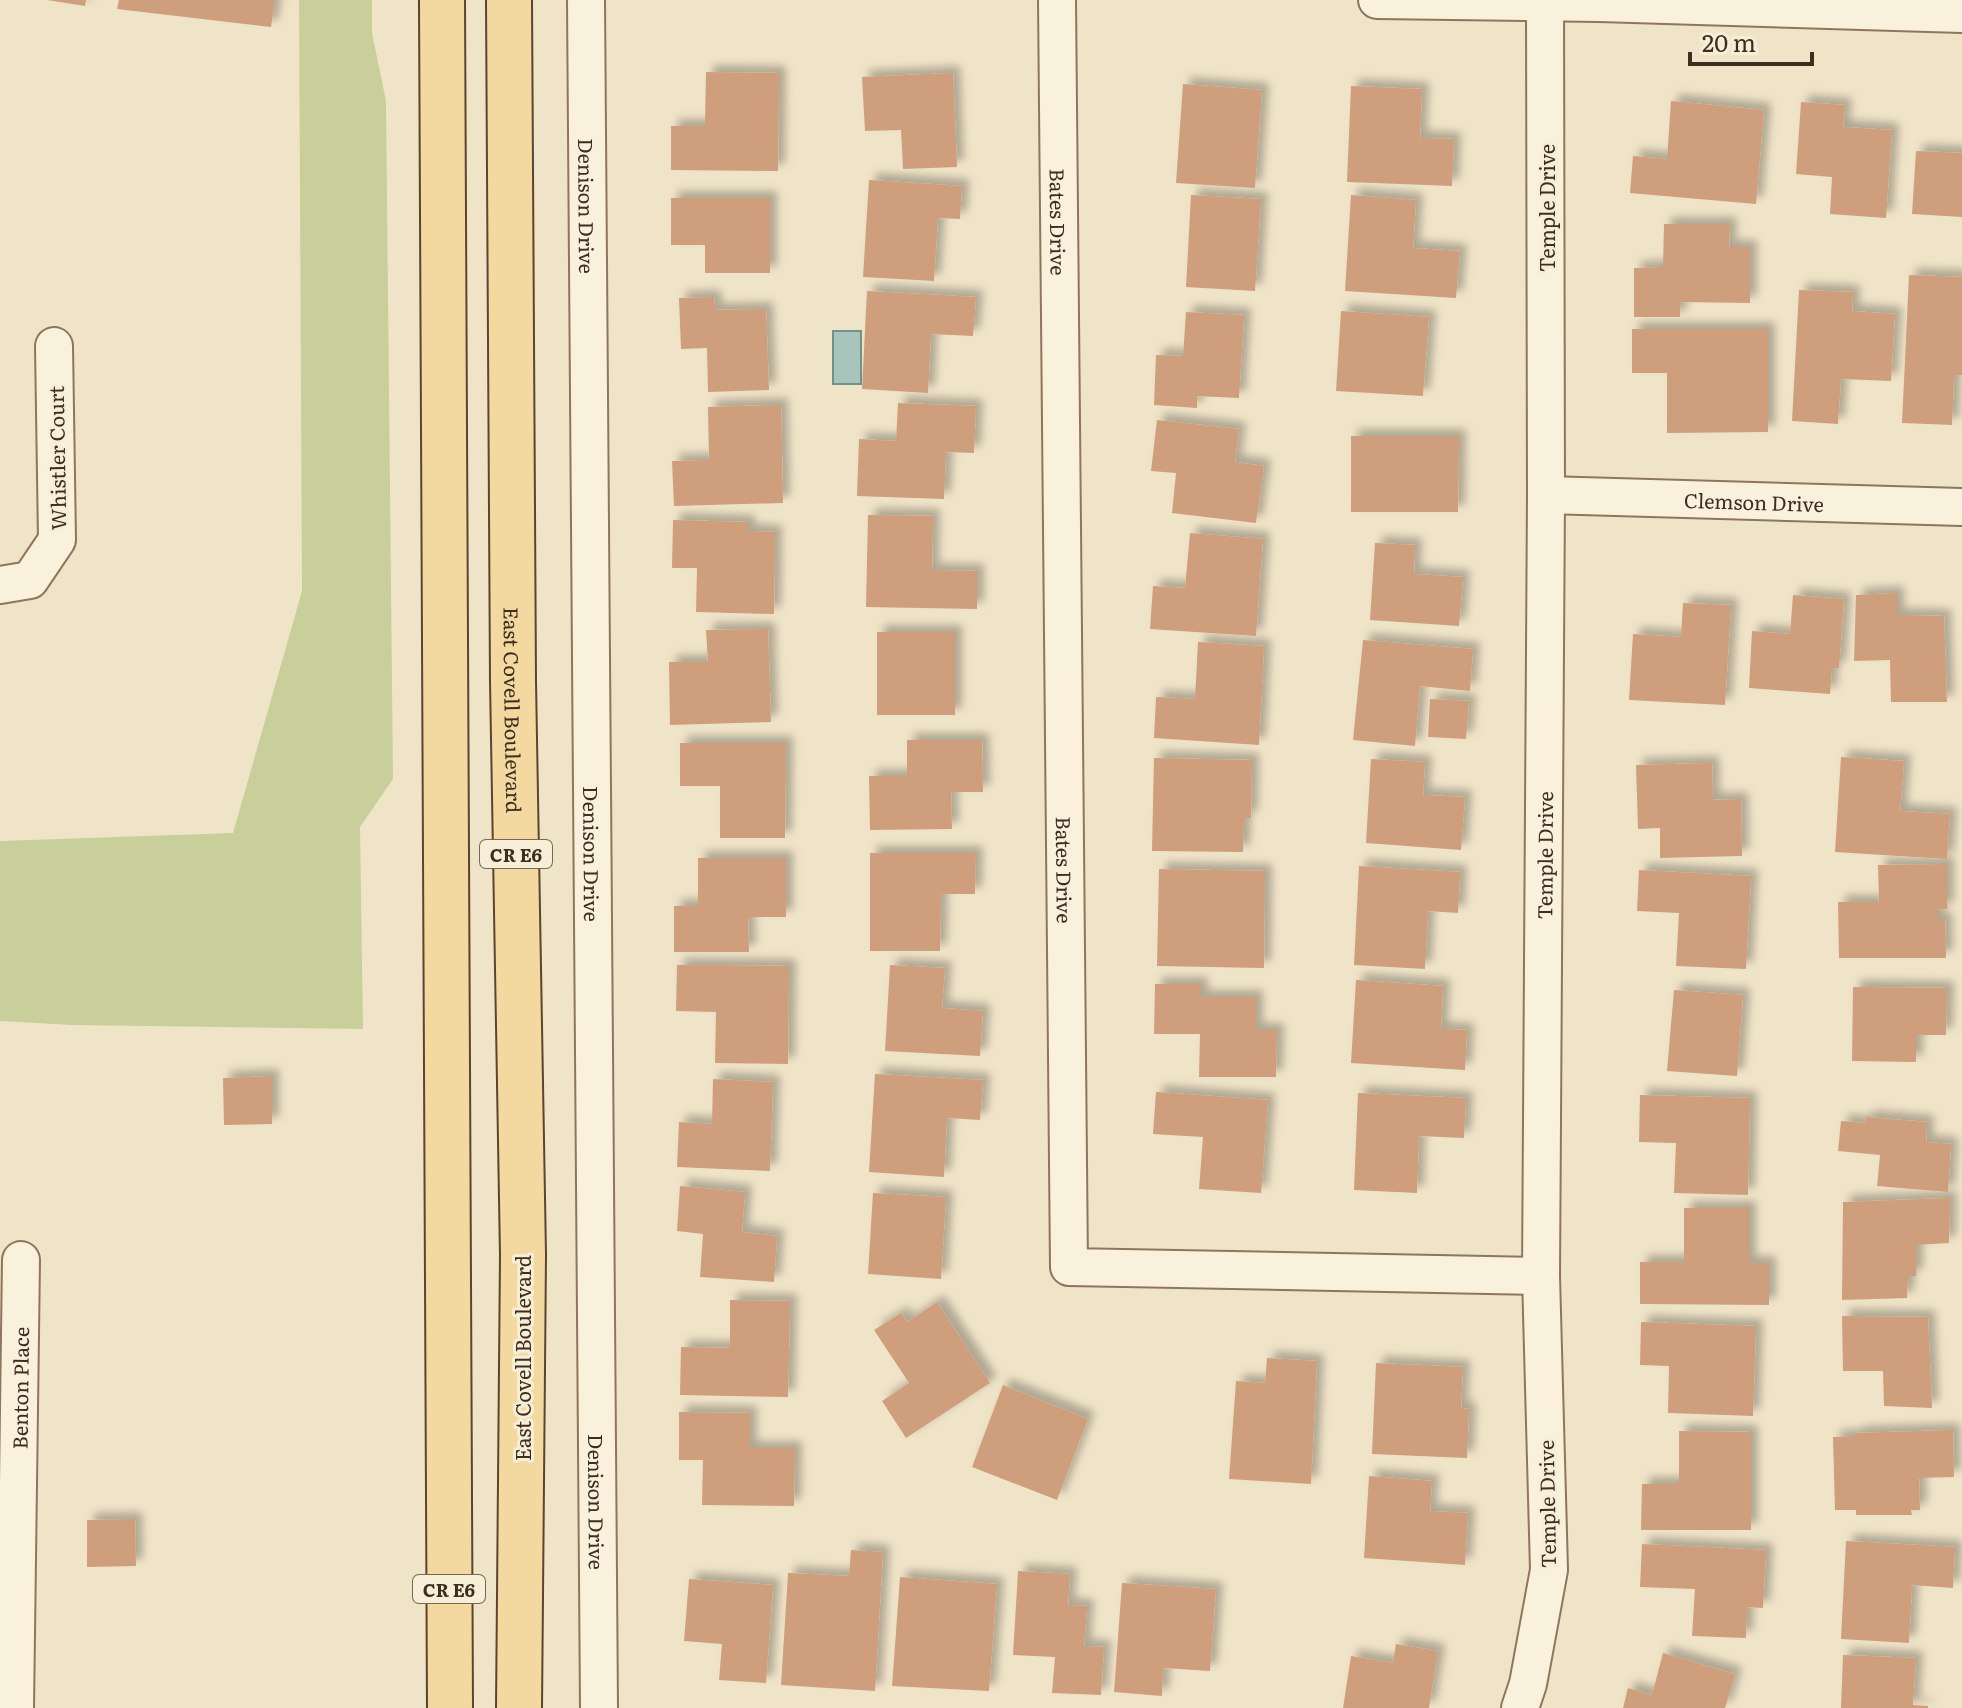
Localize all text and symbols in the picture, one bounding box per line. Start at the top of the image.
scale bar [1690,16,1812,66]
text: 20 m [1702,24,1756,59]
street label: Denison Drive [572,138,603,274]
street label: Temple Drive [1531,144,1561,272]
street label: Bates Drive [1044,168,1075,276]
street label: Whistler Court [40,385,72,531]
street label: Clemson Drive [1683,484,1824,518]
street label: East Covell Boulevard [498,607,530,813]
street label: Denison Drive [577,786,608,922]
street label: Temple Drive [1528,791,1559,920]
street label: Bates Drive [1050,816,1081,924]
road number: CR E6 [480,840,552,868]
street label: East Covell Boulevard [507,1255,537,1461]
street label: Benton Place [3,1327,35,1449]
street label: Denison Drive [582,1434,613,1570]
street label: Temple Drive [1530,1440,1562,1568]
road number: CR E6 [413,1575,485,1603]

